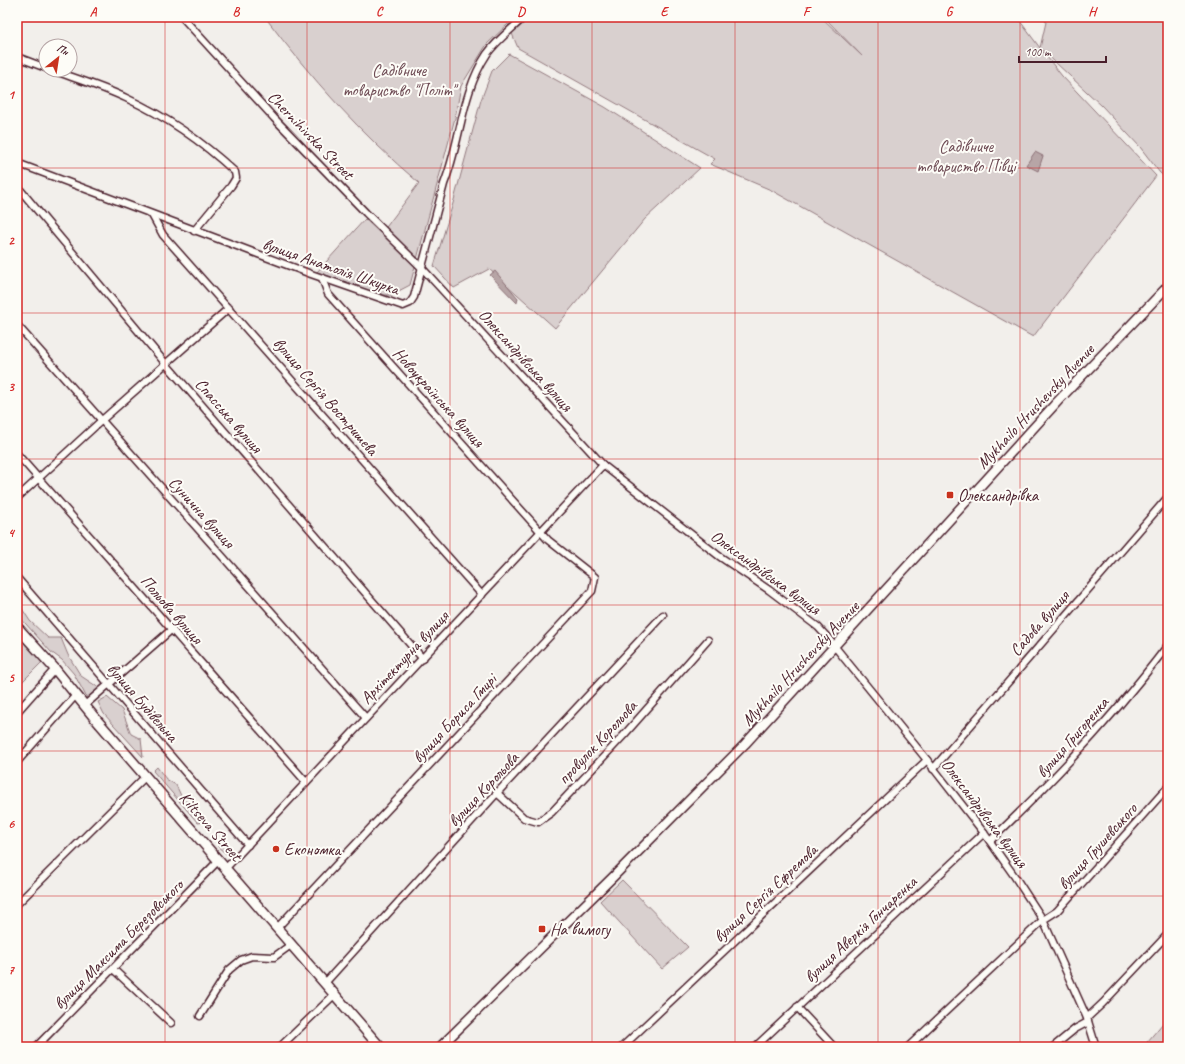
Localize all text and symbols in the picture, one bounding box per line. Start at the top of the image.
text: A [90,4,98,20]
text: B [233,4,241,20]
text: C [376,4,384,20]
text: D [517,4,526,20]
text: E [661,4,670,20]
text: F [803,4,812,20]
text: G [946,4,954,20]
text: H [1088,4,1098,20]
north arrow [38,38,78,78]
scale bar [1019,38,1106,64]
text: Пн [55,40,72,59]
text: 100 m [1025,44,1052,60]
park label: Садівниче товариство "Політ" [343,60,459,101]
text: 1 [8,87,16,103]
street label: Chernihivska Street [263,87,360,186]
park label: Садівниче товариство Півці [916,136,1017,177]
text: 2 [8,233,15,249]
street label: вулиця Анатолія Шкурка [260,233,404,300]
street label: Олександрівська вулиця [474,305,578,417]
street label: вулиця Сергія Востришева [269,333,383,461]
street label: Mykhailo Hrushevsky Avenue [972,338,1100,473]
street label: Новоукраїнська вулиця [388,343,490,452]
street label: Спасська вулиця [190,374,268,458]
text: 3 [8,379,15,395]
street label: Сунична вулиця [164,472,240,553]
place label: Олександрівка [958,485,1040,506]
marker: Олександрівка [945,490,955,500]
text: 4 [8,525,16,541]
street label: Олександрівська вулиця [707,525,826,620]
street label: Польова вулиця [136,570,208,649]
street label: Садова вулиця [1005,585,1074,661]
street label: Mykhailo Hrushevsky Avenue [737,595,865,730]
street label: Архітектурна вулиця [356,605,454,708]
street label: вулиця Будівельна [103,659,183,747]
street label: вулиця Бориса Гмирі [408,668,502,767]
text: 5 [8,670,15,686]
street label: вулиця Григоренка [1032,691,1114,782]
street label: провулок Корольова [553,695,643,789]
street label: вулиця Корольова [443,746,524,831]
street label: Олександрівська вулиця [937,755,1033,873]
street label: Kiltseva Street [175,787,248,867]
street label: вулиця Грушевського [1053,798,1142,894]
text: 6 [8,816,15,832]
street label: вулиця Сергія Єфремова [709,838,823,947]
place label: Економка [284,839,343,860]
marker: Економка [271,844,281,854]
street label: вулиця Аверкія Гончаренка [800,871,922,987]
street label: вулиця Максима Березовського [49,873,190,1015]
place label: На вимогу [550,919,611,940]
marker: На вимогу [537,924,547,934]
text: 7 [8,962,15,978]

